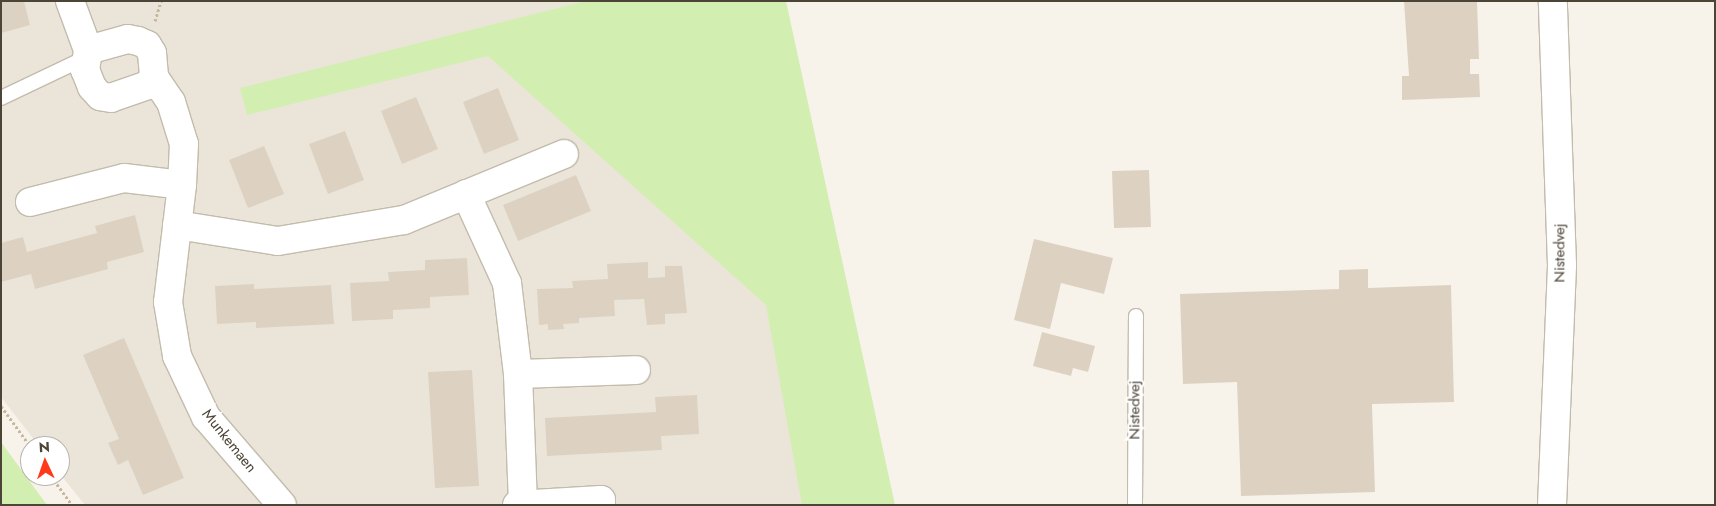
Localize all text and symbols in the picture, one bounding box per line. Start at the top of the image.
street label: Nistedvej [1551,223,1569,283]
street label: Nistedvej [1126,380,1144,440]
street label: Munkemaen [198,406,260,476]
north arrow [20,436,70,486]
text: N [38,437,50,457]

